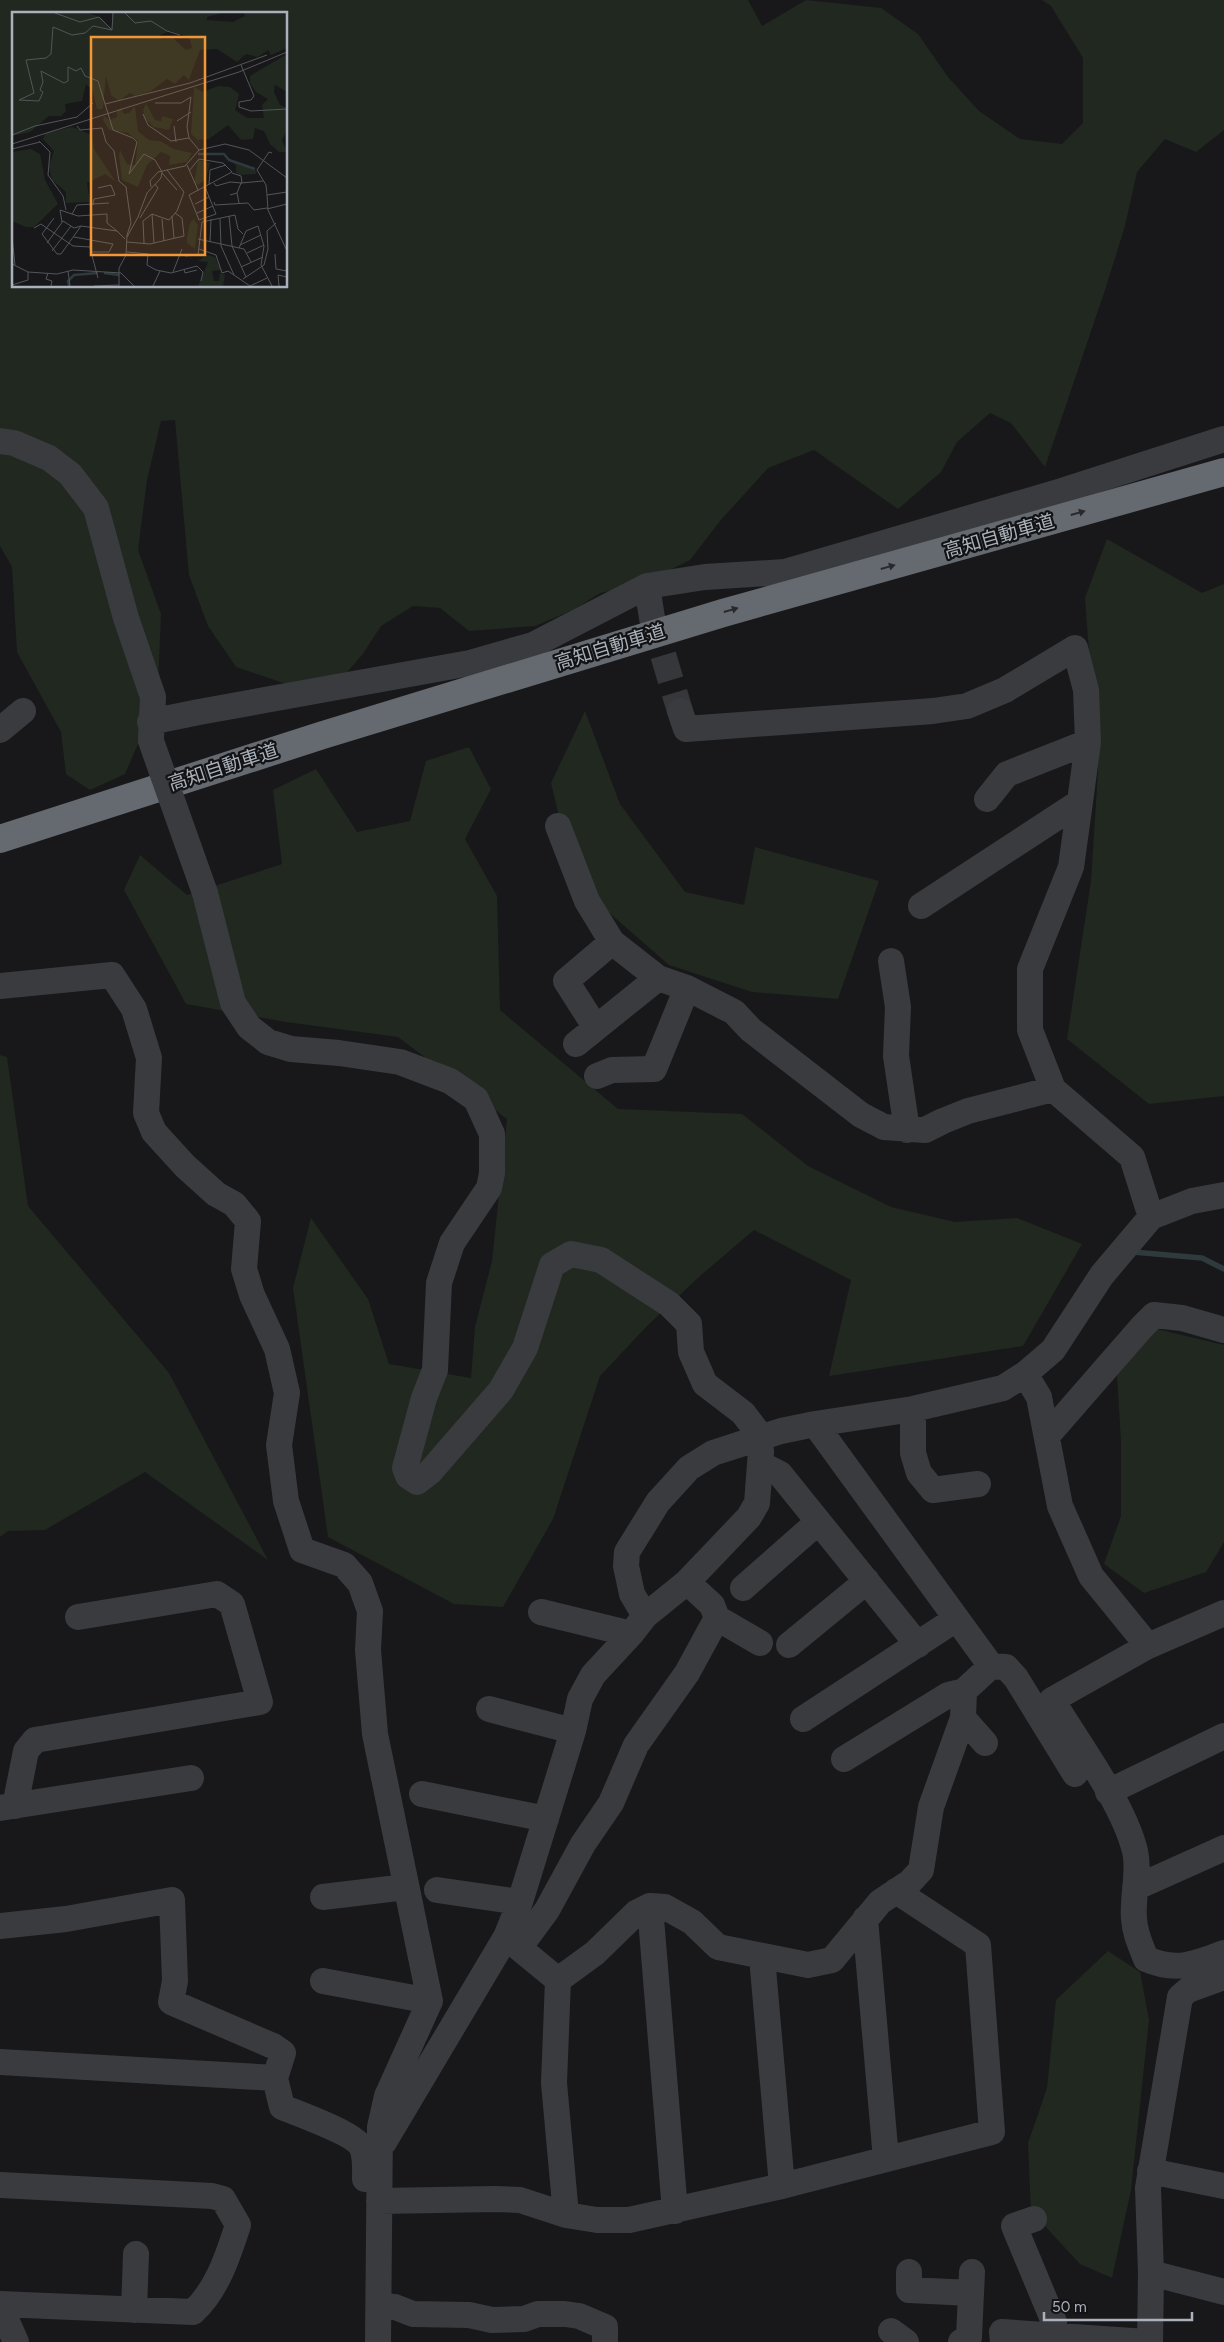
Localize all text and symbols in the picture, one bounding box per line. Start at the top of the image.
inset map [12,12,288,288]
street label: 高知自動車道 [941,509,1057,563]
one-way arrow [1071,509,1086,517]
one-way arrow [880,562,895,570]
one-way arrow [724,606,739,614]
street label: 高知自動車道 [552,619,668,675]
street label: 高知自動車道 [165,738,281,796]
scale bar [1044,2290,1192,2322]
text: 50 m [1052,2298,1087,2316]

